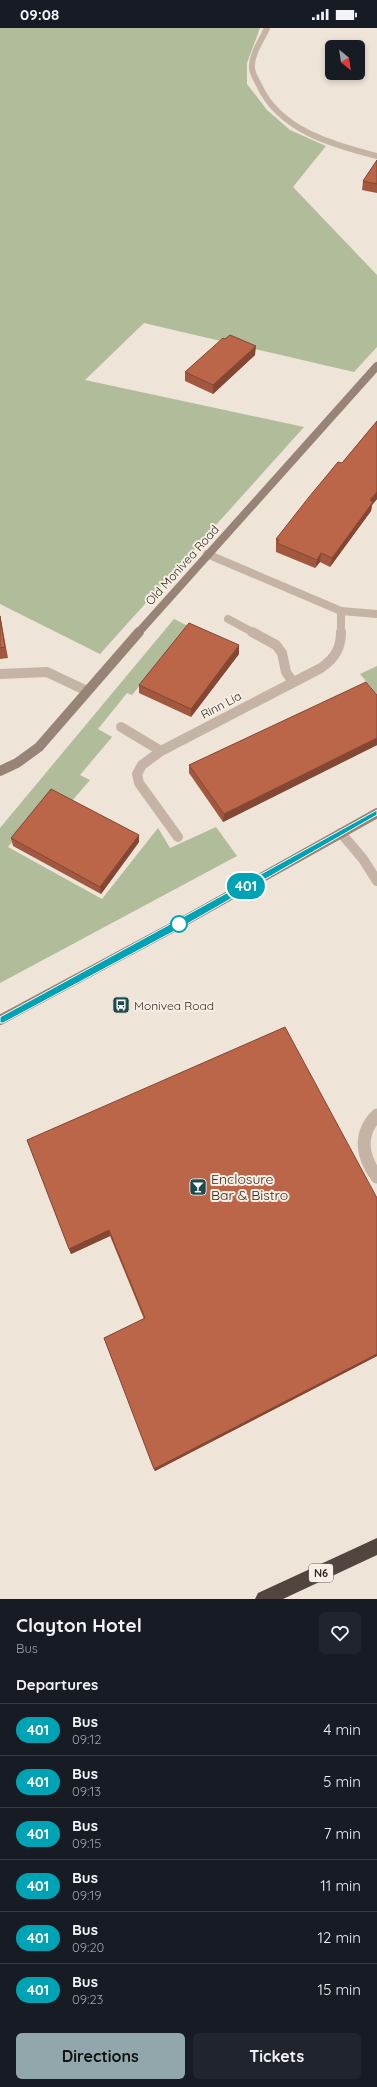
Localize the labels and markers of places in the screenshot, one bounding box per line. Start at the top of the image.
unlabelled marker [170,915,188,933]
bus stop icon: Monivea Road [111,995,131,1015]
place label: Monivea Road [134,998,214,1013]
place label: Enclosure Bar & Bistro [211,1170,288,1204]
bar icon: Enclosure Bar & Bistro [188,1177,208,1197]

